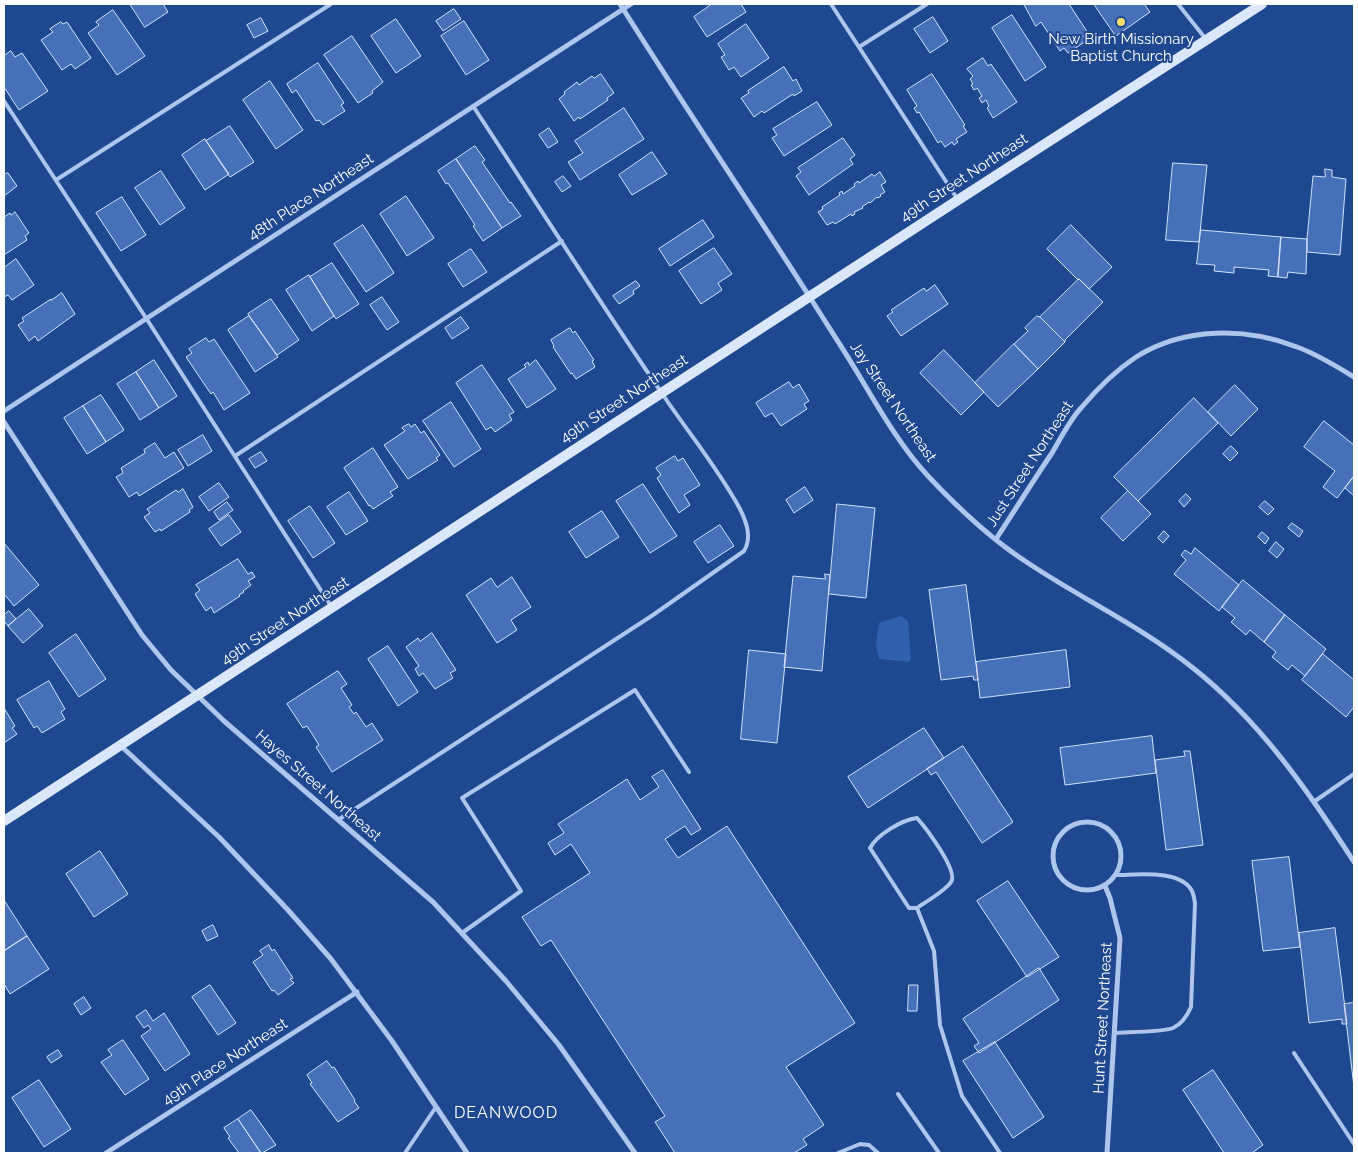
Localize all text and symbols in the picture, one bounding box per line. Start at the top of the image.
marker: New Birth Missionary Baptist Church [1115,16,1127,28]
place label: New Birth Missionary Baptist Church [1048,30,1194,65]
street label: 49th Street Northeast [897,130,1031,226]
street label: 48th Place Northeast [245,150,377,244]
street label: Jay Street Northeast [846,338,940,466]
street label: 49th Street Northeast [557,351,691,447]
street label: Just Street Northeast [983,398,1077,530]
street label: 49th Street Northeast [218,573,352,669]
street label: Hayes Street Northeast [251,726,385,846]
street label: Hunt Street Northeast [1090,942,1116,1094]
street label: 49th Place Northeast [159,1015,291,1109]
district label: DEANWOOD [453,1103,559,1123]

